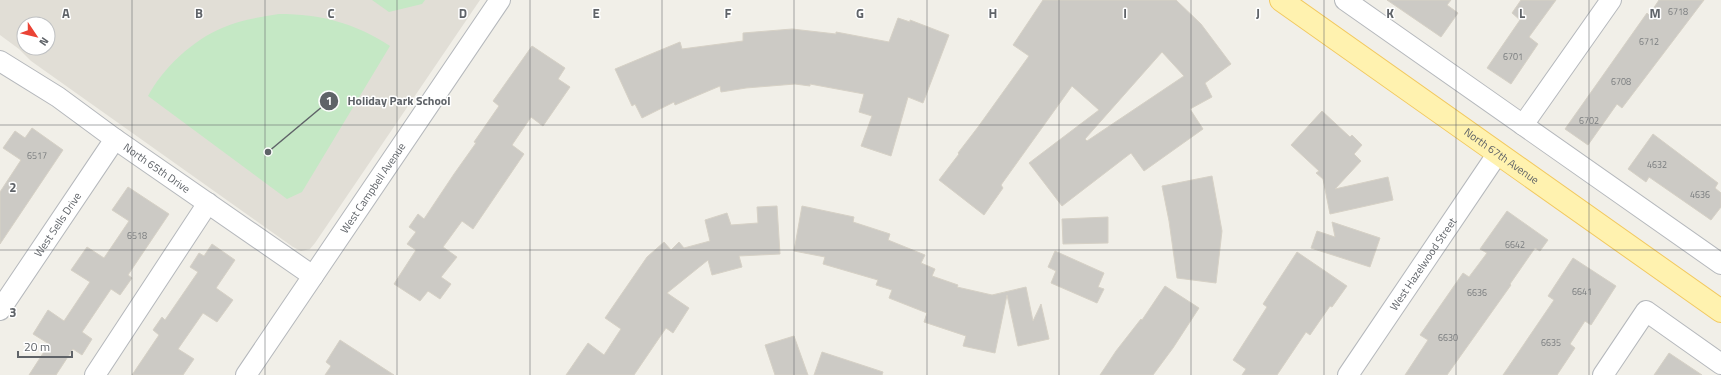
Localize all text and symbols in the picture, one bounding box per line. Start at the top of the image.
text: A [62,3,70,23]
text: B [195,3,203,23]
text: C [327,3,335,23]
text: D [459,3,467,23]
text: E [592,3,600,23]
text: F [725,3,732,23]
text: G [856,3,864,23]
text: H [989,3,997,23]
text: I [1123,3,1127,23]
text: J [1256,3,1260,23]
text: K [1386,3,1394,23]
text: L [1519,3,1525,23]
text: M [1649,3,1661,23]
house number: 6718 [1668,5,1688,18]
north arrow [16,16,56,56]
text: N [35,34,53,49]
house number: 6712 [1639,35,1659,48]
house number: 6701 [1503,50,1523,63]
house number: 6708 [1611,75,1631,88]
callout: Holiday Park School [319,89,458,113]
text: 1 [326,91,332,110]
text: Holiday Park School [348,91,451,110]
house number: 6702 [1579,114,1599,127]
street label: North 67th Avenue [1461,124,1542,188]
street label: North 65th Drive [120,139,194,197]
street label: West Campbell Avenue [336,139,409,236]
house number: 6517 [27,149,47,162]
house number: 4632 [1647,158,1667,171]
text: 2 [9,177,17,197]
house number: 4636 [1690,188,1710,201]
street label: West Sells Drive [30,189,85,260]
street label: West Hazelwood Street [1386,214,1460,314]
house number: 6518 [127,229,147,242]
house number: 6642 [1505,238,1525,251]
house number: 6641 [1572,285,1592,298]
house number: 6636 [1467,286,1487,299]
text: 3 [9,302,17,322]
house number: 6630 [1438,331,1458,344]
scale bar [18,333,72,359]
house number: 6635 [1541,336,1561,349]
text: 20 m [24,337,50,356]

